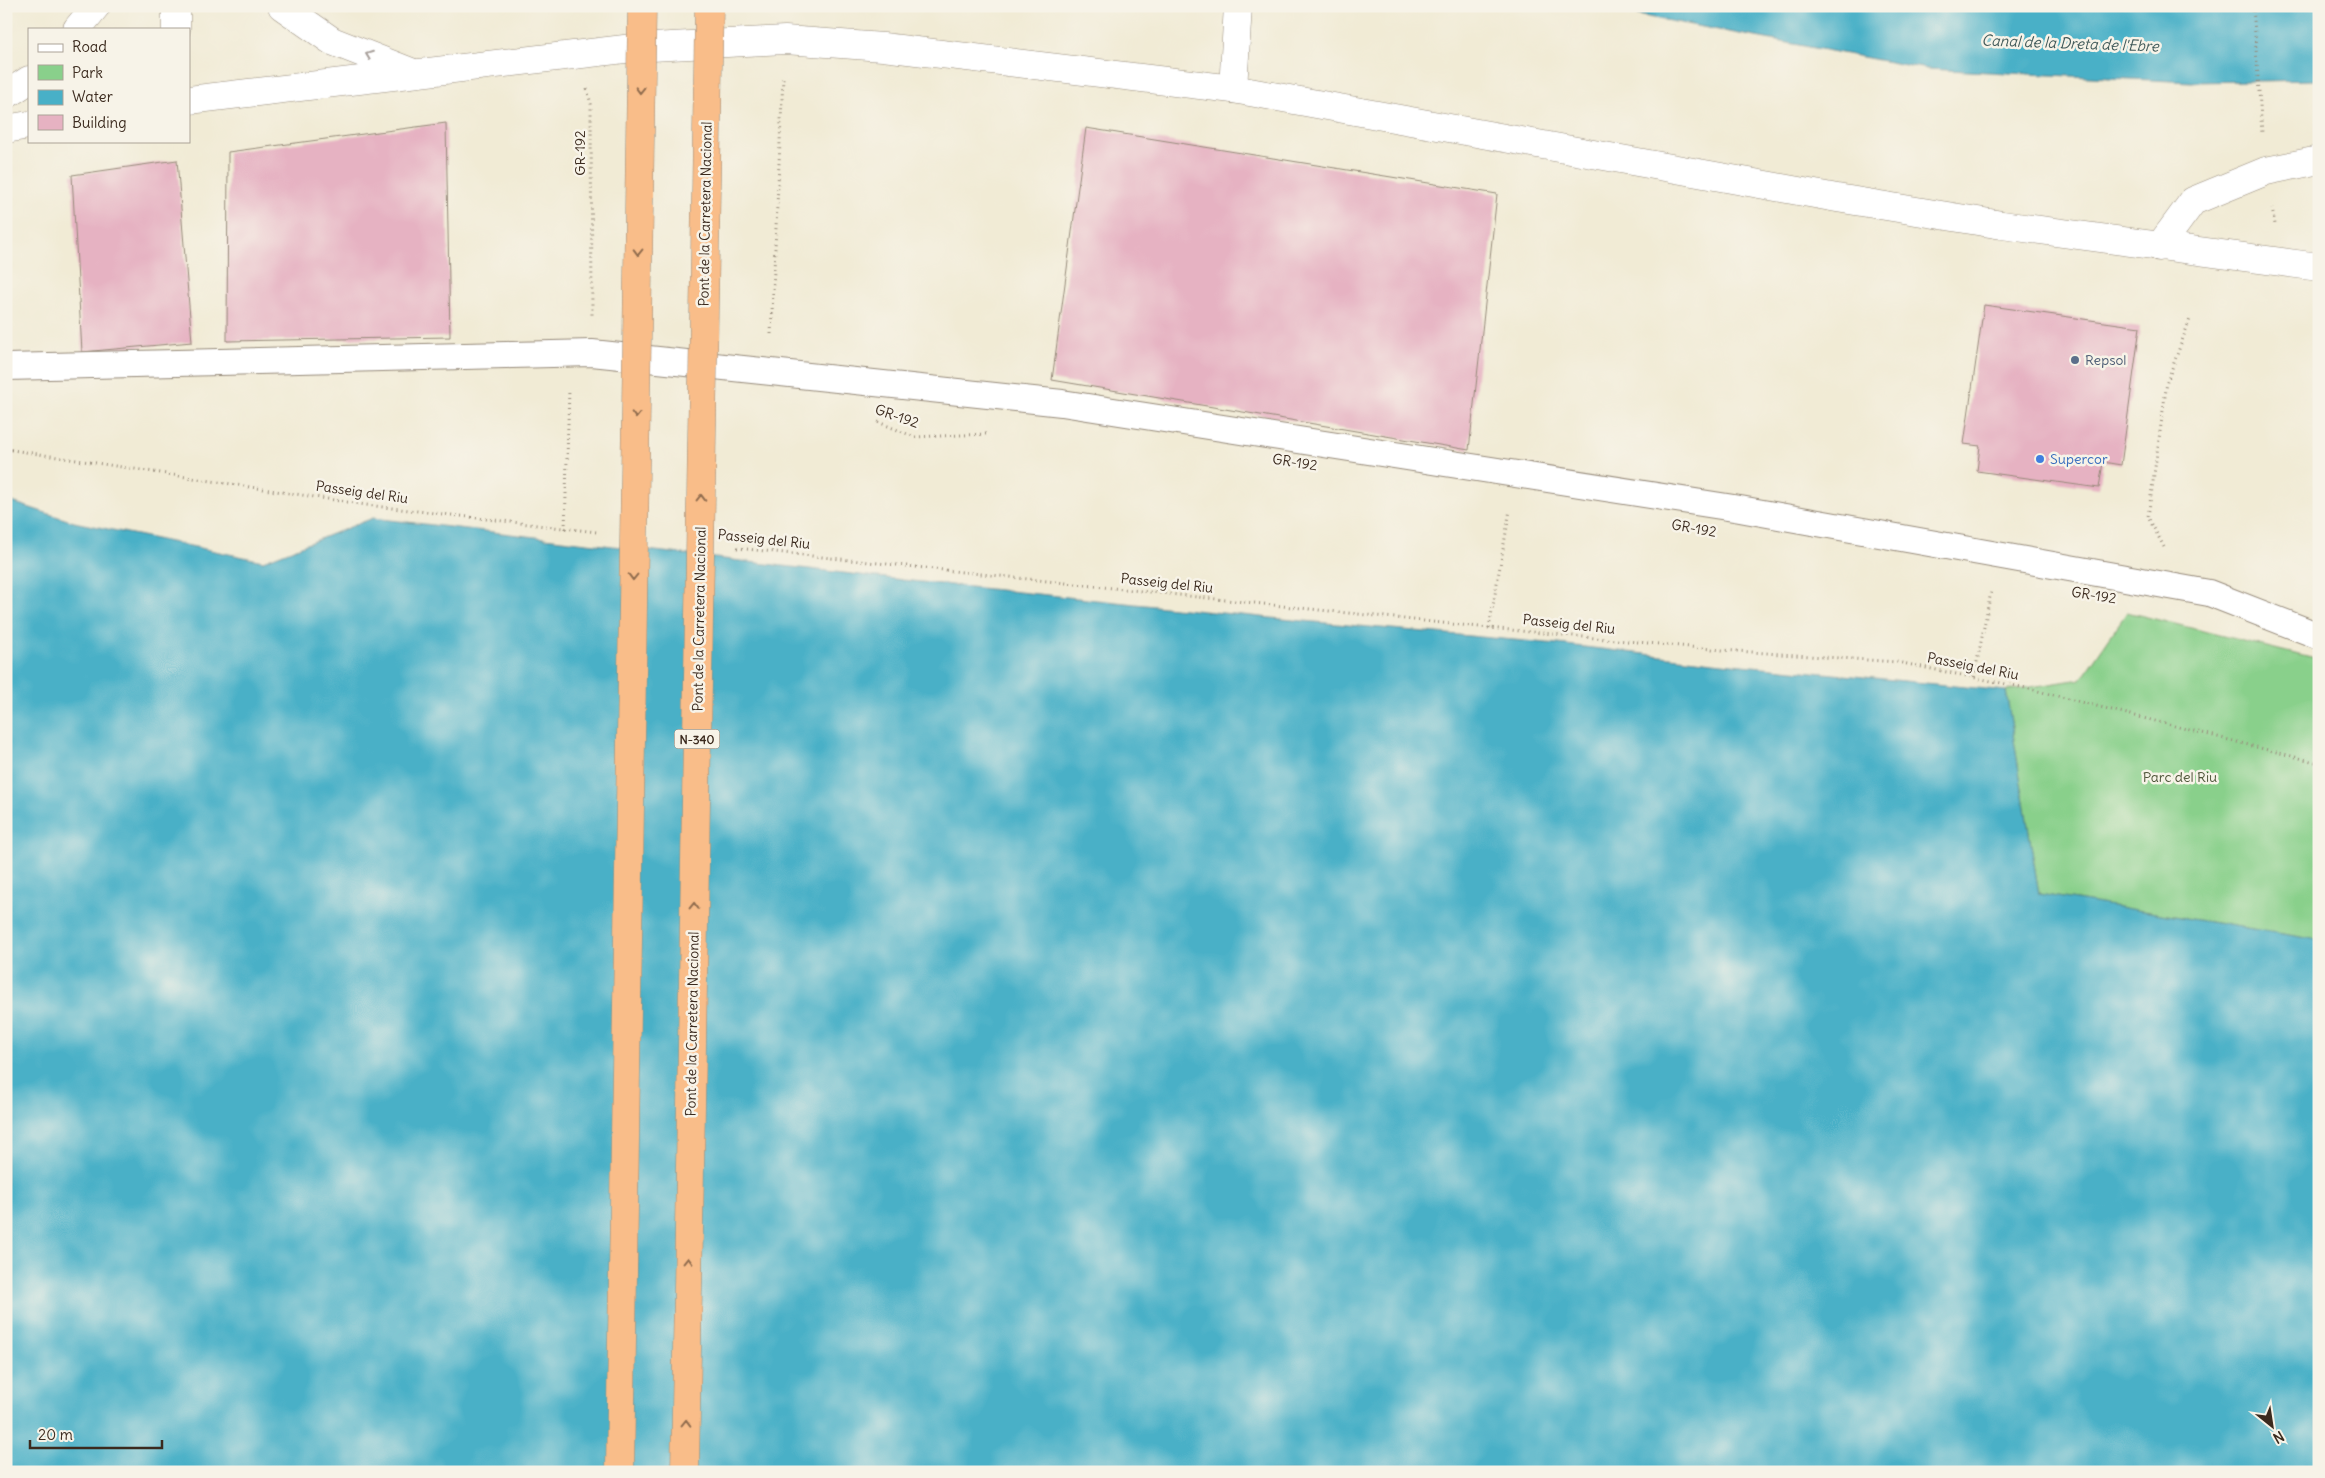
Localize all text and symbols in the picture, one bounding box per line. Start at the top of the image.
legend [28,28,190,142]
water label: Canal de la Dreta de l'Ebre [1981,30,2160,56]
text: Road [72,37,107,56]
one-way arrow [366,51,374,61]
text: Park [72,63,103,82]
one-way arrow [635,86,646,94]
text: Water [72,87,113,106]
text: Building [72,113,127,132]
street label: Pont de la Carretera Nacional [694,121,716,307]
street label: GR-192 [571,130,589,176]
one-way arrow [633,249,643,257]
place label: Repsol [2085,351,2127,369]
marker: Repsol [2069,354,2081,366]
street label: GR-192 [873,400,922,432]
one-way arrow [631,412,641,419]
street label: GR-192 [1271,450,1319,474]
place label: Supercor [2050,450,2108,468]
marker: Supercor [2034,453,2046,465]
street label: Passeig del Riu [315,477,409,507]
one-way arrow [696,494,706,502]
street label: GR-192 [1670,515,1718,541]
street label: Passeig del Riu [717,525,811,553]
street label: Pont de la Carretera Nacional [688,526,710,712]
street label: Passeig del Riu [1120,569,1214,597]
one-way arrow [628,574,638,582]
street label: GR-192 [2070,583,2118,607]
street label: Passeig del Riu [1522,610,1616,638]
street label: Passeig del Riu [1926,648,2020,684]
road number: N-340 [674,730,720,749]
park label: Parc del Riu [2143,768,2217,786]
one-way arrow [689,901,699,909]
street label: Pont de la Carretera Nacional [681,931,703,1117]
one-way arrow [683,1256,694,1264]
north arrow [2248,1400,2298,1450]
scale bar [30,1418,162,1450]
one-way arrow [681,1419,691,1426]
text: 20 m [38,1425,73,1444]
text: N [2270,1427,2287,1447]

